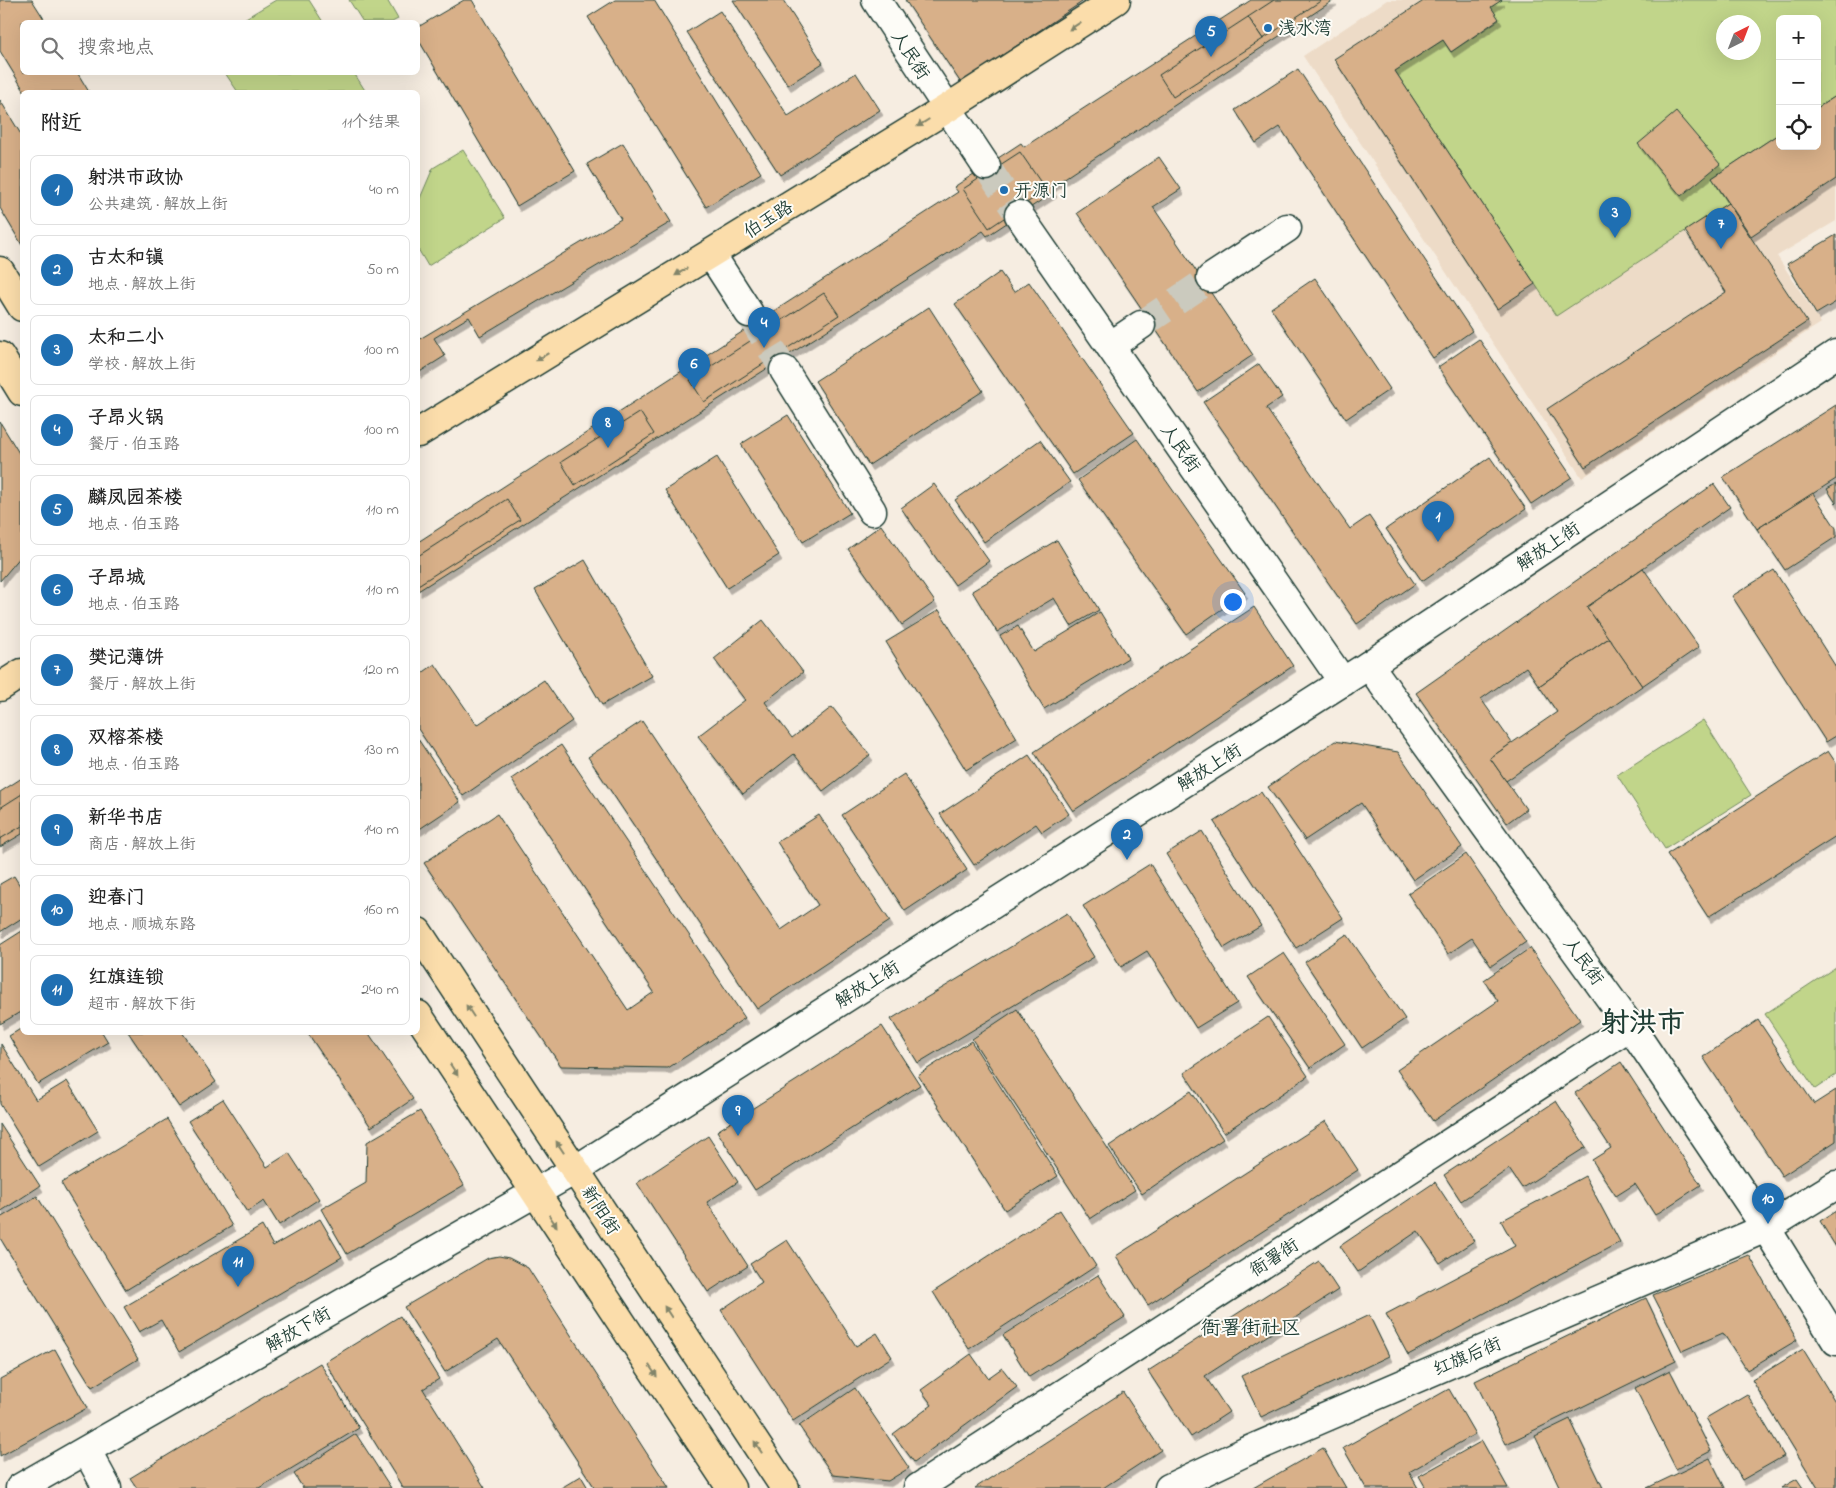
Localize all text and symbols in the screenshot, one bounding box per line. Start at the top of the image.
north arrow [1716,15,1761,60]
map controls [1776,15,1821,150]
button: + [1776,15,1821,60]
pin: 5 [1195,16,1227,57]
place label: 浅水湾 [1278,17,1332,43]
search box [20,20,420,75]
one-way arrow [1069,22,1082,31]
marker: 浅水湾 [1262,22,1274,34]
street label: 人民街 [884,26,935,86]
icon: search [38,34,66,62]
text: 搜索地点 [78,35,154,62]
button: − [1776,60,1821,105]
button: locate [1776,105,1821,150]
text: 附近 [40,109,82,139]
text: 11个结果 [342,111,400,135]
one-way arrow [917,119,930,128]
text: 射洪市政协 [88,165,183,192]
text: 1 [54,178,60,202]
text: 40 m [369,178,399,202]
place label: 开源门 [1014,179,1068,205]
marker: 开源门 [998,184,1010,196]
text: 公共建筑 · 解放上街 [88,193,227,217]
street label: 伯玉路 [739,195,799,246]
pin: 3 [1599,197,1631,238]
pin: 7 [1705,208,1737,249]
text: 古太和镇 [88,245,164,272]
text: 2 [53,258,61,282]
text: 50 m [367,258,399,282]
one-way arrow [674,268,687,277]
text: 地点 · 解放上街 [88,273,195,297]
pin: 4 [748,307,780,348]
text: 太和二小 [88,325,164,352]
text: 3 [54,338,60,362]
text: 100 m [364,338,399,362]
pin: 6 [678,348,710,389]
one-way arrow [535,352,548,362]
text: 学校 · 解放上街 [88,353,195,377]
text: 子昂火锅 [88,405,164,432]
pin: 8 [592,407,624,448]
text: 4 [54,418,60,442]
text: 100 m [364,418,399,442]
street label: 人民街 [1153,420,1205,479]
text: 餐厅 · 伯玉路 [88,433,179,457]
text: 麟凤园茶楼 [88,485,183,512]
text: 5 [52,498,62,522]
text: 110 m [365,498,399,522]
pin: 1 [1422,501,1454,542]
text: 地点 · 伯玉路 [88,513,179,537]
street label: 解放上街 [1512,517,1586,579]
text: 子昂城 [88,565,145,592]
text: 6 [53,578,61,602]
text: 110 m [365,578,399,602]
your location [1220,589,1246,615]
text: 地点 · 伯玉路 [88,593,179,617]
text: 樊记薄饼 [88,645,164,672]
text: 7 [54,658,60,682]
text: 120 m [363,658,399,682]
text: 餐厅 · 解放上街 [88,673,195,697]
text: 双榕茶楼 [88,725,164,752]
text: 8 [54,738,60,762]
text: 130 m [364,738,399,762]
street label: 解放上街 [1173,739,1247,799]
text: 地点 · 伯玉路 [88,753,179,777]
text: 新华书店 [88,805,164,832]
text: 9 [55,818,59,842]
text: 140 m [364,818,399,842]
pin: 2 [1111,819,1143,860]
text: 商店 · 解放上街 [88,833,195,857]
text: 迎春门 [88,885,145,912]
text: 10 [51,898,63,922]
text: 160 m [364,898,399,922]
text: 地点 · 顺城东路 [88,913,195,937]
street label: 人民街 [1556,933,1609,992]
street label: 解放上街 [831,956,905,1016]
text: 红旗连锁 [88,965,164,992]
text: 11 [52,978,62,1002]
text: 240 m [361,978,399,1002]
text: 超市 · 解放下街 [88,993,195,1017]
district label: 射洪市 [1601,1004,1685,1045]
one-way arrow [465,1005,475,1018]
one-way arrow [449,1064,459,1077]
pin: 9 [722,1095,754,1136]
one-way arrow [555,1140,565,1153]
street label: 新阳街 [574,1181,625,1241]
pin: 10 [1752,1183,1784,1224]
one-way arrow [548,1214,558,1228]
street label: 衙署街 [1245,1233,1305,1284]
pin: 11 [222,1246,254,1287]
street label: 解放下街 [261,1301,337,1360]
one-way arrow [664,1305,673,1318]
district label: 衙署街社区 [1200,1315,1301,1344]
street label: 红旗后街 [1430,1332,1506,1384]
one-way arrow [648,1364,658,1377]
one-way arrow [753,1441,763,1454]

